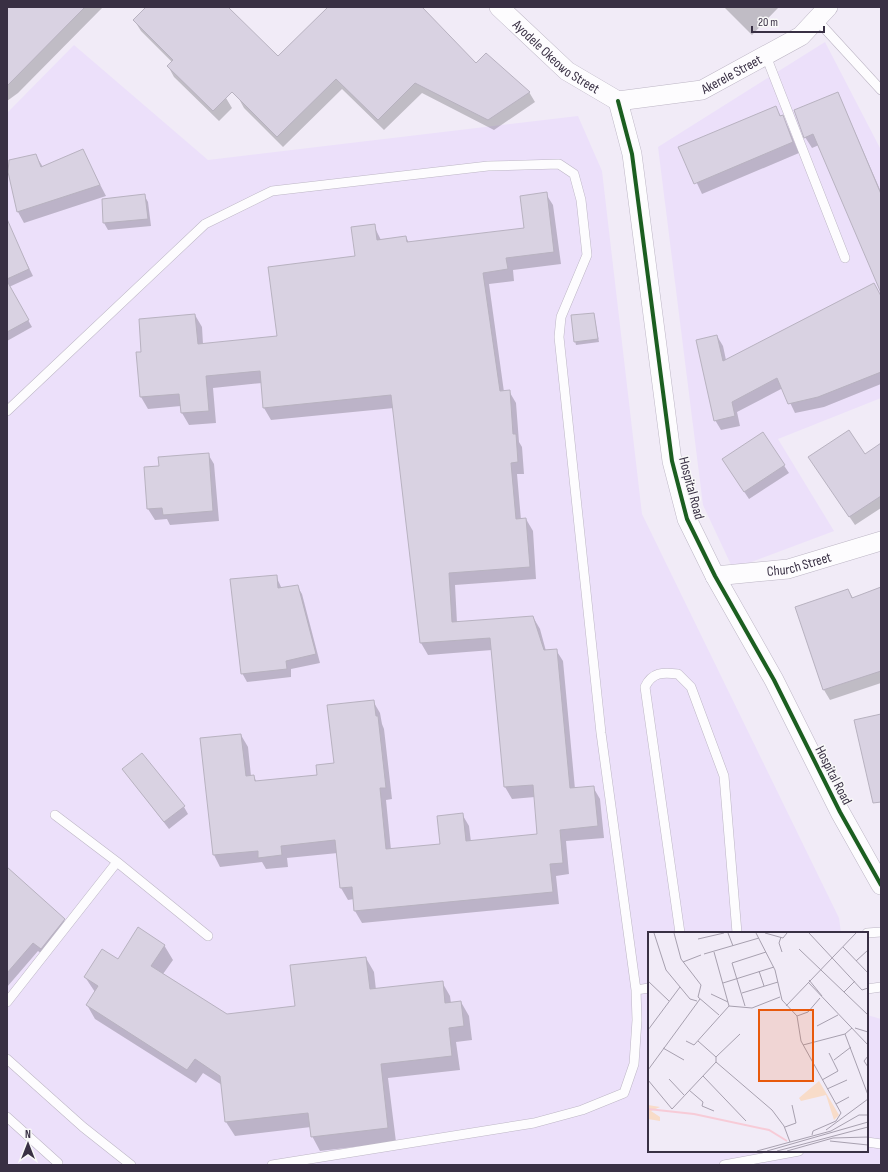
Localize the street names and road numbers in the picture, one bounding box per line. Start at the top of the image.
street label: Ayodele Okeowo Street [508,16,603,97]
street label: Akerele Street [697,51,765,98]
street label: Hospital Road [675,455,708,521]
street label: Church Street [766,548,833,580]
street label: Hospital Road [811,743,856,808]

